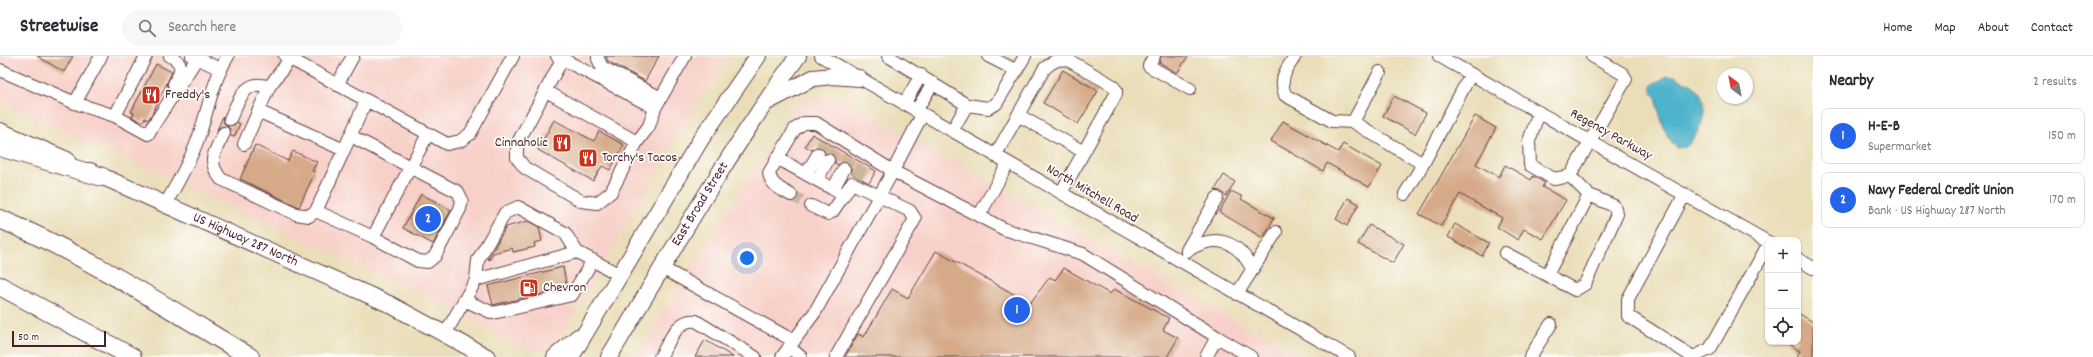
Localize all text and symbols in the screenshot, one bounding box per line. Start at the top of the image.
search box [122,10,402,46]
text: Streetwise [20,14,98,41]
icon: search [136,17,158,39]
text: Search here [168,17,236,39]
text: Home [1883,18,1912,38]
text: Map [1934,18,1956,38]
text: About [1978,18,2009,38]
text: Contact [2031,18,2073,38]
north arrow [1717,68,1753,104]
text: Nearby [1829,70,1873,94]
text: 2 results [2033,73,2077,92]
restaurant icon: Freddy's [140,84,162,106]
place label: Freddy's [165,85,210,105]
street label: Regency Parkway [1566,104,1656,166]
text: H-E-B [1868,116,1900,138]
text: 1 [1842,127,1844,146]
text: 150 m [2048,127,2076,146]
restaurant icon: Cinnaholic [551,132,573,154]
place label: Cinnaholic [495,133,548,153]
text: Supermarket [1868,138,1932,157]
restaurant icon: Torchy's Tacos [577,147,599,169]
place label: Torchy's Tacos [602,148,677,168]
street label: East Broad Street [667,158,734,250]
street label: North Mitchell Road [1042,160,1142,228]
text: Navy Federal Credit Union [1868,180,2014,202]
text: 2 [1840,191,1846,210]
text: 170 m [2049,191,2076,210]
text: Bank · US Highway 287 North [1868,202,2006,221]
pin: 2 [415,204,441,234]
street label: US Highway 287 North [190,208,301,272]
map controls [1765,237,1801,345]
button: + [1765,237,1801,273]
your location [737,248,757,268]
button: − [1765,273,1801,309]
fuel station icon: Chevron [518,277,540,299]
place label: Chevron [543,278,586,298]
pin: 1 [1004,295,1030,325]
button: locate [1765,309,1801,345]
scale bar [12,329,106,348]
text: 50 m [18,330,39,346]

